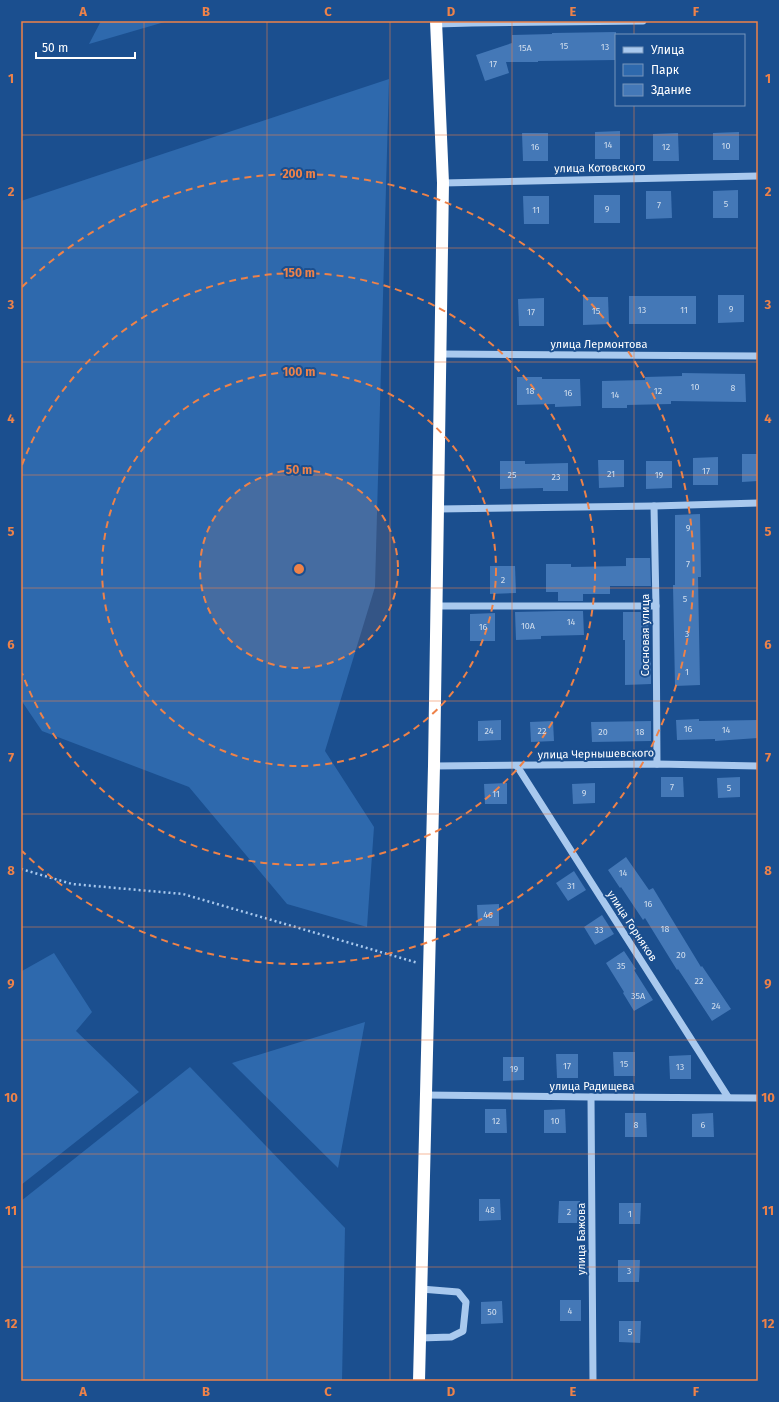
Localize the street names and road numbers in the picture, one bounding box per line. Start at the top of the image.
street label: улица Котовского [554,161,646,175]
street label: улица Лермонтова [551,338,647,351]
street label: Сосновая улица [639,594,652,676]
street label: улица Чернышевского [538,746,654,762]
street label: улица Горняков [604,888,660,964]
street label: улица Радищева [550,1080,634,1093]
street label: улица Бажова [575,1203,588,1275]

